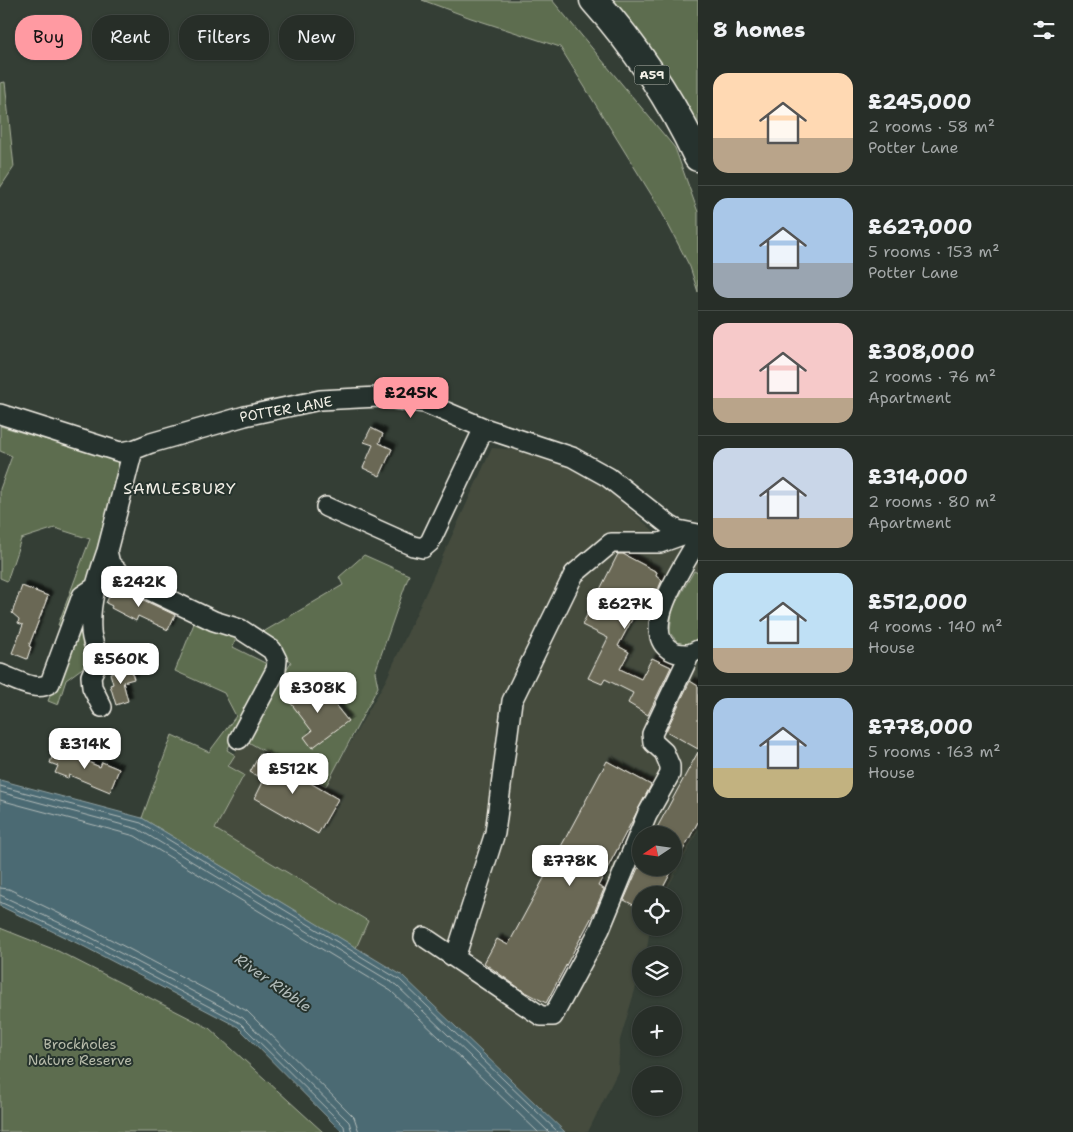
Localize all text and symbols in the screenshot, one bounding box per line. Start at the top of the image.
chip: Buy [15,15,82,60]
chip: Rent [92,15,169,60]
chip: Filters [179,15,269,60]
chip: New [279,15,354,60]
text: 8 homes [713,16,805,44]
icon: filters [1030,16,1058,44]
road number: A59 [634,66,670,84]
text: £245,000 [868,88,972,116]
icon: home [753,93,813,153]
text: 2 rooms · 58 m² [868,116,995,137]
text: Potter Lane [868,137,959,158]
text: £627,000 [868,213,972,241]
icon: home [753,218,813,278]
text: 5 rooms · 153 m² [868,241,1000,262]
text: Potter Lane [868,262,959,283]
text: £308,000 [868,338,975,366]
icon: home [753,343,813,403]
text: 2 rooms · 76 m² [868,366,996,387]
pin: £245K [376,376,446,419]
text: £245K [385,382,437,403]
text: Apartment [868,387,951,408]
street label: POTTER LANE [238,392,334,426]
text: £314,000 [868,463,968,491]
icon: home [753,468,813,528]
district label: SAMLESBURY [123,478,237,499]
text: 2 rooms · 80 m² [868,491,996,512]
text: Apartment [868,512,951,533]
pin: £242K [104,566,174,608]
text: £242K [112,571,166,592]
pin: £627K [590,588,660,630]
text: £512,000 [868,588,967,616]
text: £627K [598,593,652,614]
icon: home [753,593,813,653]
text: 4 rooms · 140 m² [868,616,1003,637]
text: House [868,637,915,658]
pin: £560K [86,642,156,685]
text: £560K [94,648,148,669]
pin: £308K [283,672,353,714]
text: £308K [290,677,346,698]
text: £778,000 [868,713,973,741]
icon: home [753,718,813,778]
pin: £314K [50,728,120,770]
text: £314K [60,733,110,754]
text: 5 rooms · 163 m² [868,741,1001,762]
pin: £512K [258,752,328,795]
text: £512K [268,758,318,779]
text: House [868,762,915,783]
north arrow [632,826,682,876]
map controls [632,826,682,1116]
pin: £778K [535,844,605,887]
text: £778K [543,850,597,871]
button: locate [632,886,682,936]
button: layers [632,946,682,996]
water label: River Ribble [231,949,315,1017]
button: + [632,1006,682,1056]
park label: Brockholes Nature Reserve [28,1035,132,1069]
button: − [632,1066,682,1116]

